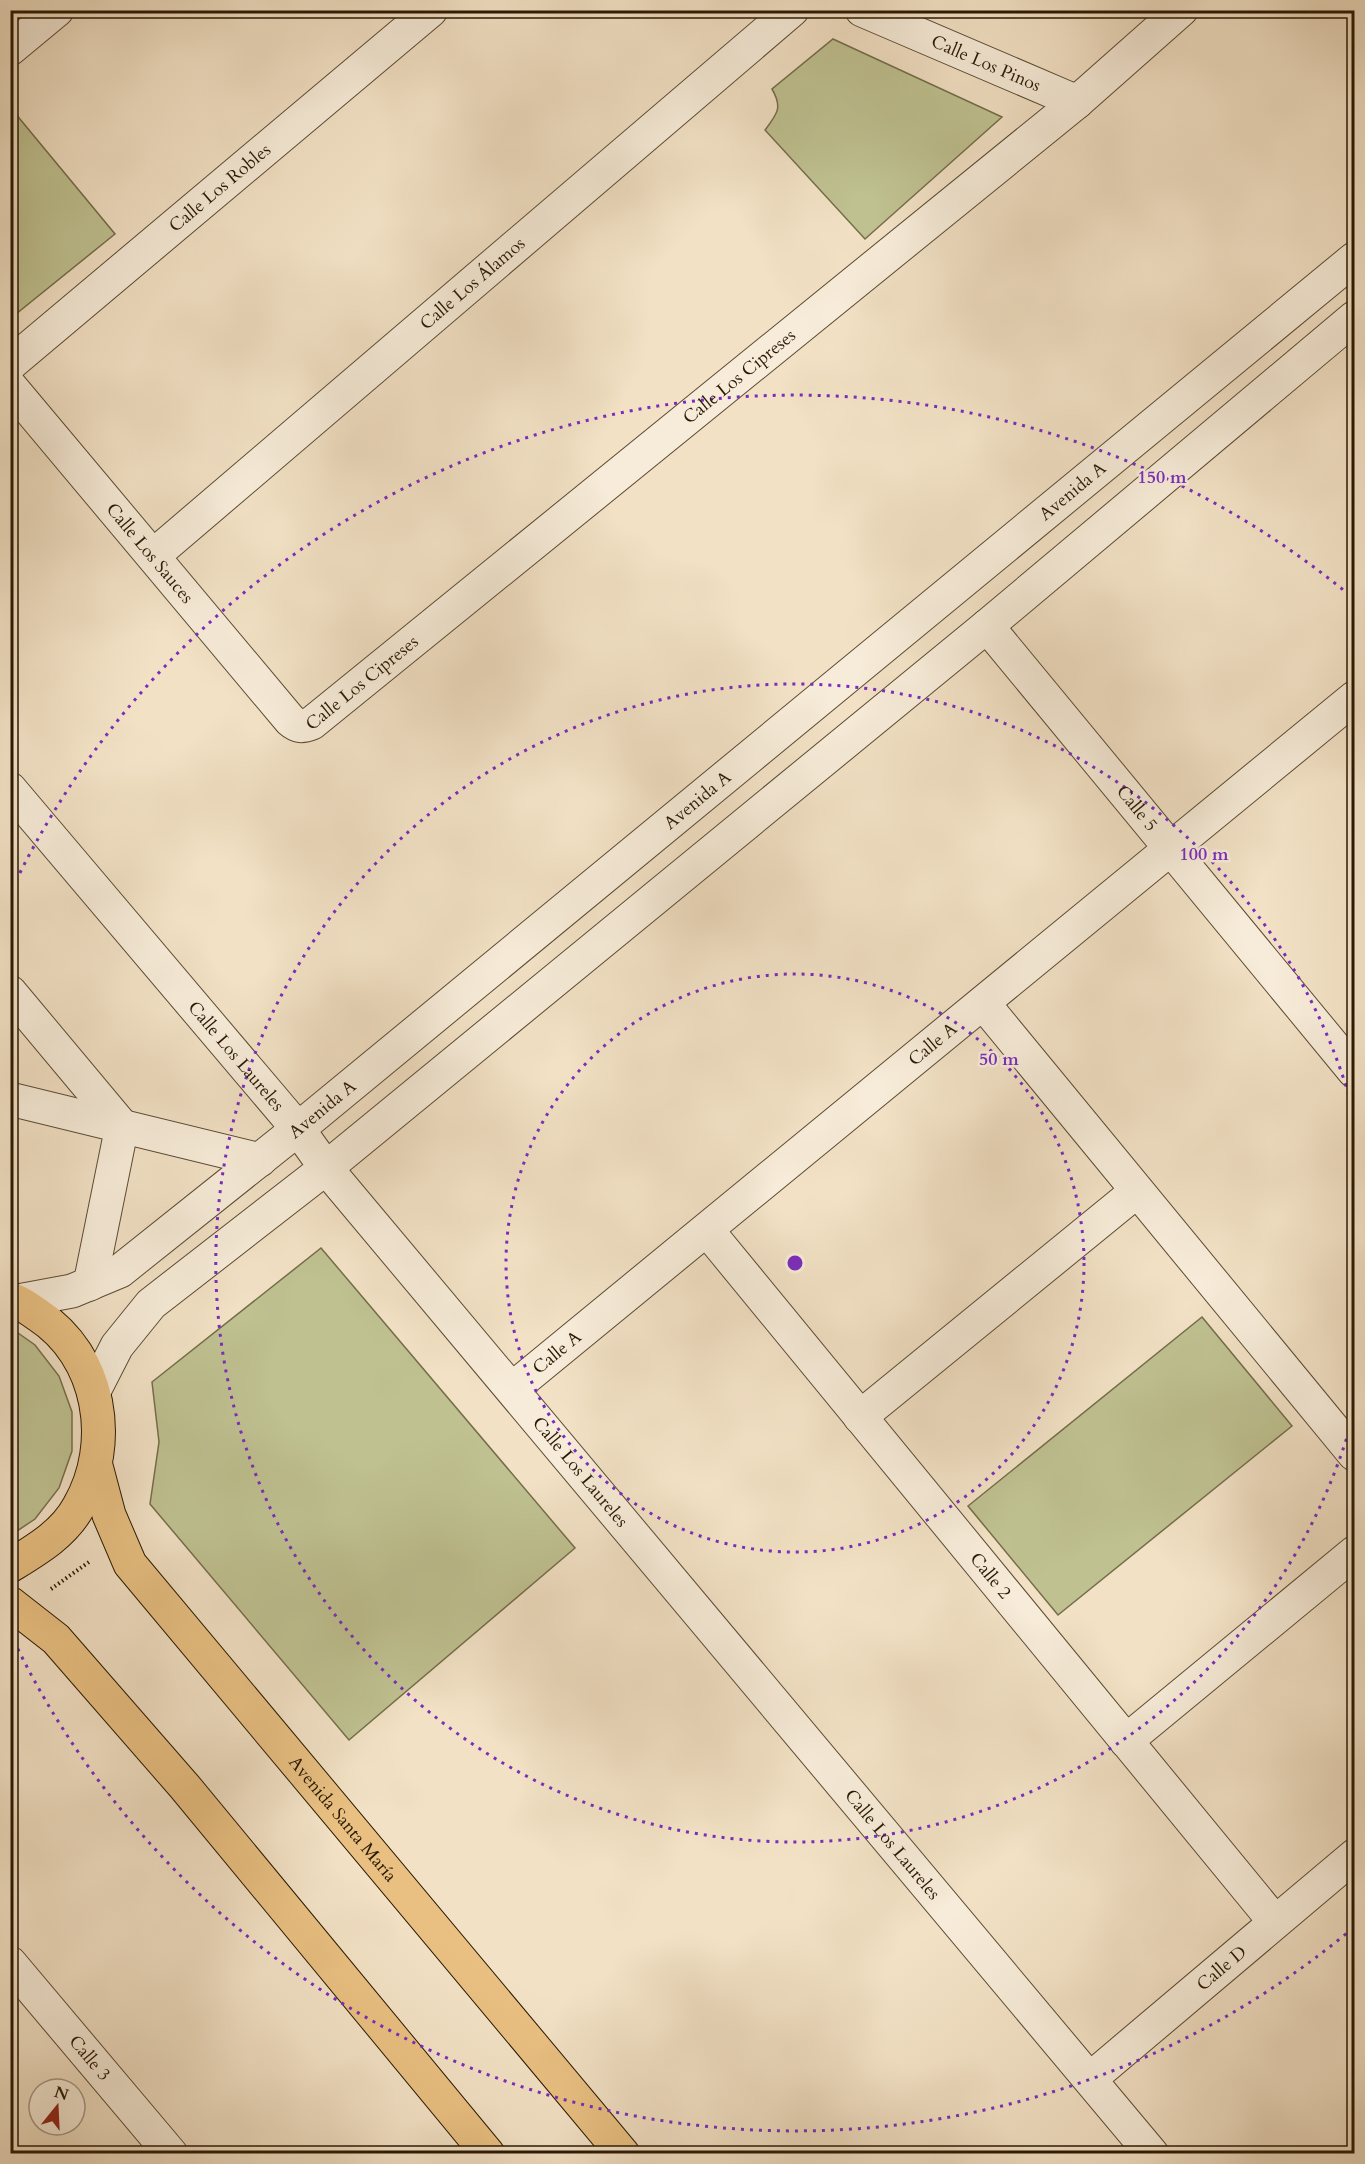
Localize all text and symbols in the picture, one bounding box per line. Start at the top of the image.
street label: Calle Los Pinos [927,29,1045,98]
street label: Calle Los Robles [163,138,276,238]
street label: Calle Los Álamos [414,231,530,335]
street label: Calle Los Cipreses [677,323,801,430]
street label: Avenida A [1033,456,1112,526]
text: 150 m [1137,465,1187,490]
street label: Calle Los Sauces [101,497,200,609]
street label: Calle Los Cipreses [300,629,424,736]
street label: Avenida A [658,765,736,835]
street label: Calle 5 [1111,780,1164,836]
text: 100 m [1179,842,1229,867]
street label: Calle Los Laureles [182,996,290,1117]
street label: Calle A [903,1016,962,1072]
text: 50 m [979,1047,1019,1072]
street label: Avenida A [283,1074,361,1144]
centre of rings [785,1253,805,1273]
street label: Calle A [527,1324,587,1380]
street label: Calle Los Laureles [527,1411,634,1533]
street label: Calle 2 [964,1547,1017,1604]
street label: Avenida Santa María [283,1750,403,1887]
street label: Calle Los Laureles [839,1784,946,1905]
street label: Calle D [1191,1940,1252,1996]
street label: Calle 3 [63,2029,117,2086]
north arrow [27,2077,87,2137]
text: N [51,2081,71,2106]

